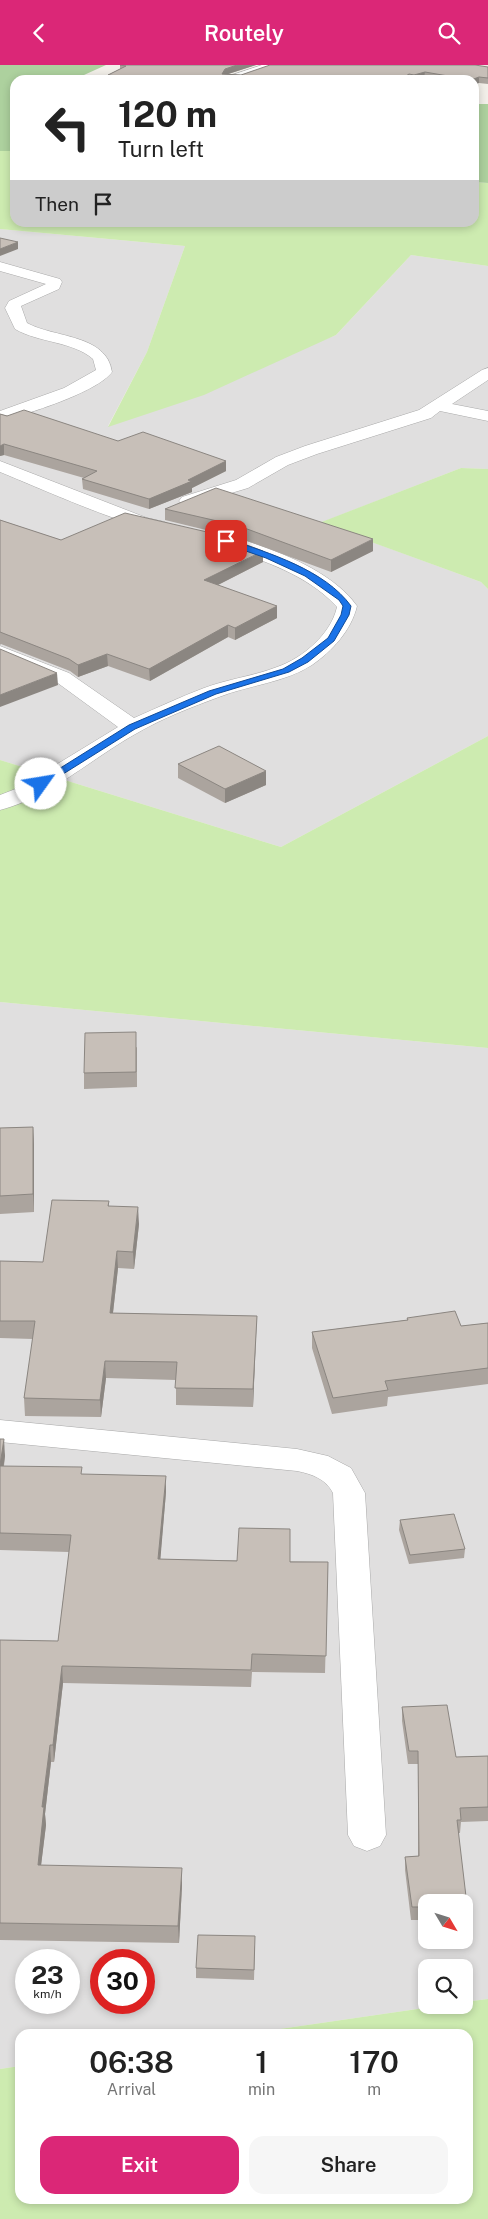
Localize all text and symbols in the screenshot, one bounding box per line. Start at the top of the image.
icon: back [25,19,53,47]
icon: search [435,19,463,47]
text: Routely [204,20,284,46]
text: 120 m [118,94,217,135]
icon: left [35,95,100,160]
text: Turn left [118,136,204,162]
icon: arrive [89,190,117,218]
text: Then [35,193,79,215]
pin [205,520,247,562]
icon: arrive [212,527,240,555]
position arrow [14,757,66,809]
north arrow [418,1894,472,1949]
map controls [418,1894,473,2014]
speed limit sign: 30 [90,1949,155,2014]
button: search [418,1959,473,2014]
text: 23 [31,1960,64,1990]
text: km/h [33,1987,62,2001]
text: 06:38 [89,2044,174,2080]
text: 1 [255,2044,268,2080]
text: 170 [349,2044,399,2080]
text: Arrival [107,2080,156,2099]
text: min [248,2080,275,2099]
text: m [367,2080,381,2099]
button: Exit [40,2136,239,2194]
button: Share [249,2136,448,2194]

